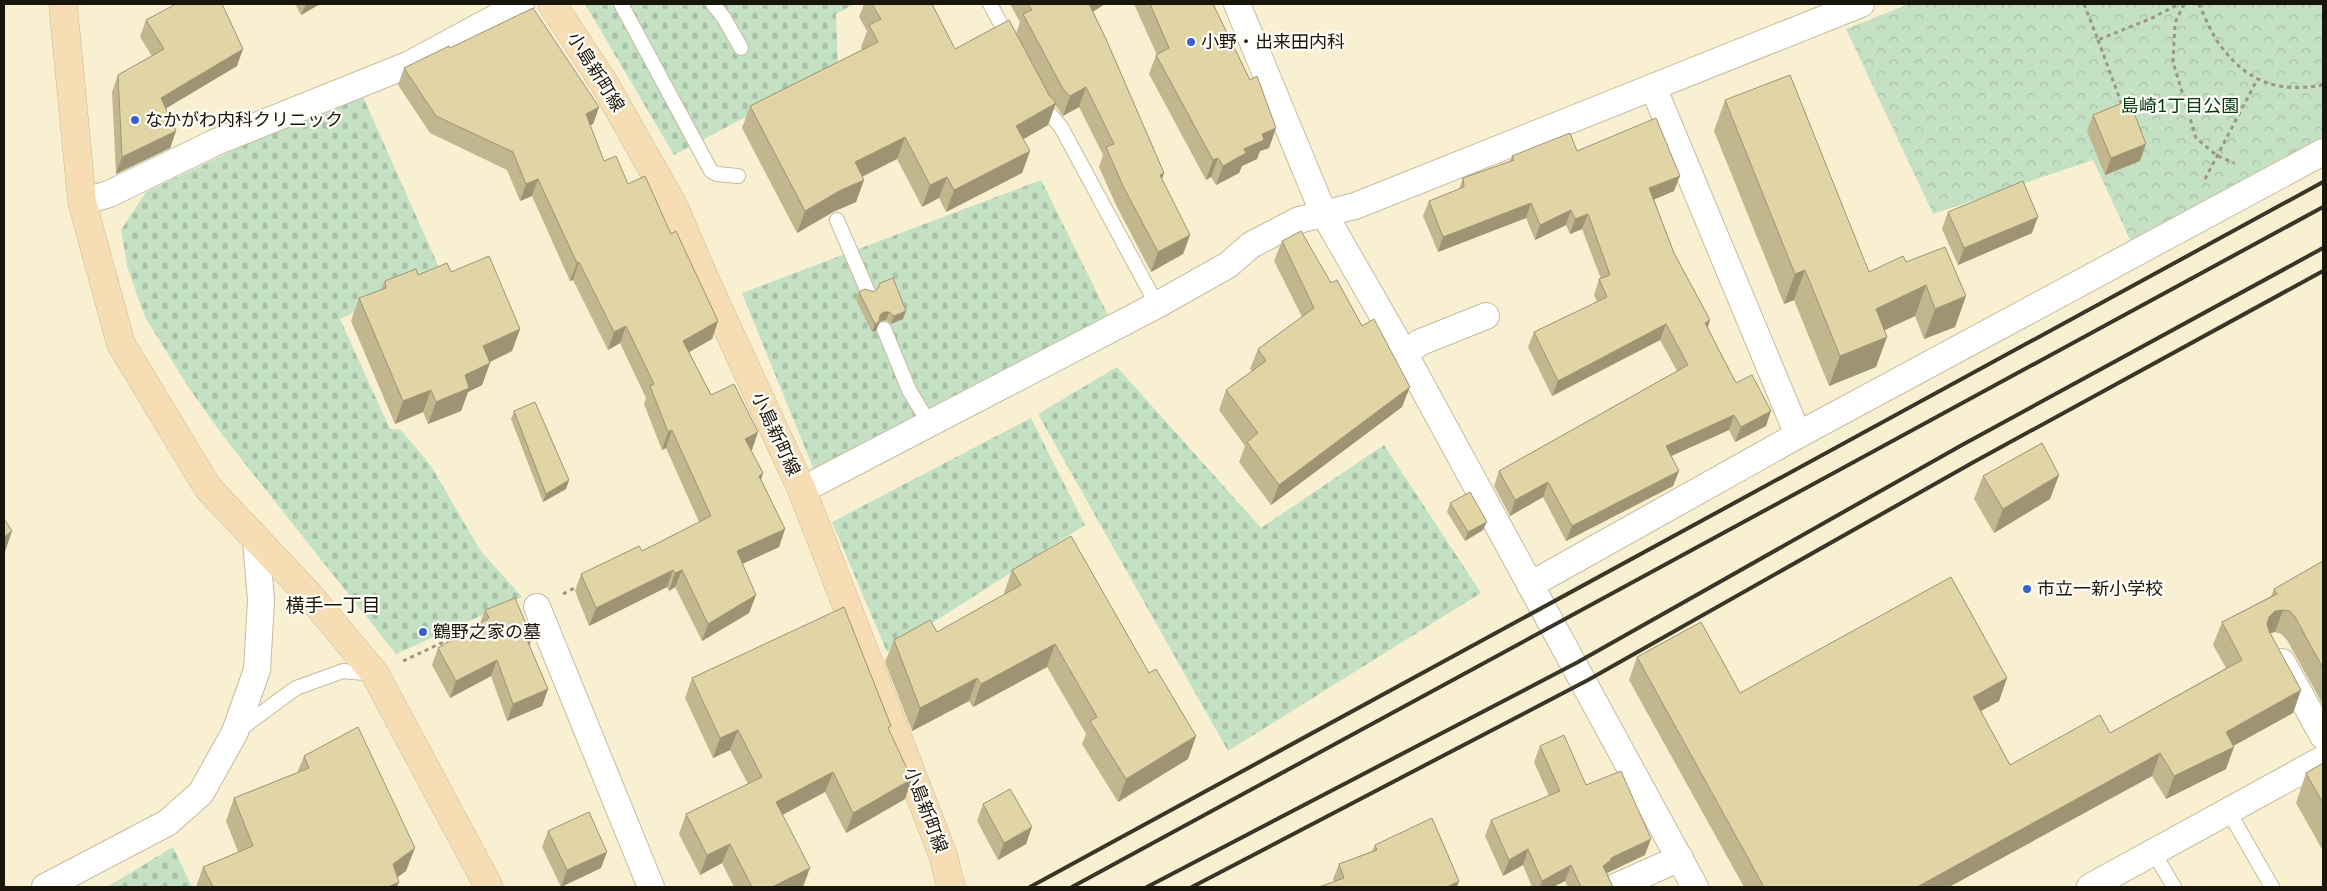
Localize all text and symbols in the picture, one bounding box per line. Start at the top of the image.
street label: 小島新町線 [564,27,630,115]
place label: 小野・出来田内科 [1201,30,1345,52]
marker: 小野・出来田内科 [1185,36,1197,48]
park label: 島崎1丁目公園 [2121,94,2239,116]
place label: なかがわ内科クリニック [145,108,343,130]
marker: なかがわ内科クリニック [129,114,141,126]
street label: 小島新町線 [748,388,806,479]
place label: 市立一新小学校 [2037,577,2163,599]
marker: 市立一新小学校 [2021,583,2033,595]
district label: 横手一丁目 [285,593,381,616]
place label: 鶴野之家の墓 [433,620,541,642]
marker: 鶴野之家の墓 [417,626,429,638]
street label: 小島新町線 [901,764,953,856]

